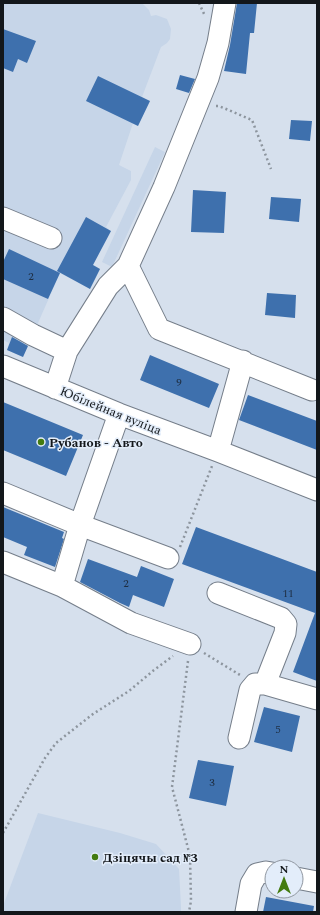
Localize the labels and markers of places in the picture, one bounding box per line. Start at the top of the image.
place label: Рубанов - Авто [49,433,143,453]
marker: Рубанов - Авто [36,437,46,447]
place label: Дзіцячы сад №3 [103,848,198,868]
marker: Дзіцячы сад №3 [90,852,100,862]

